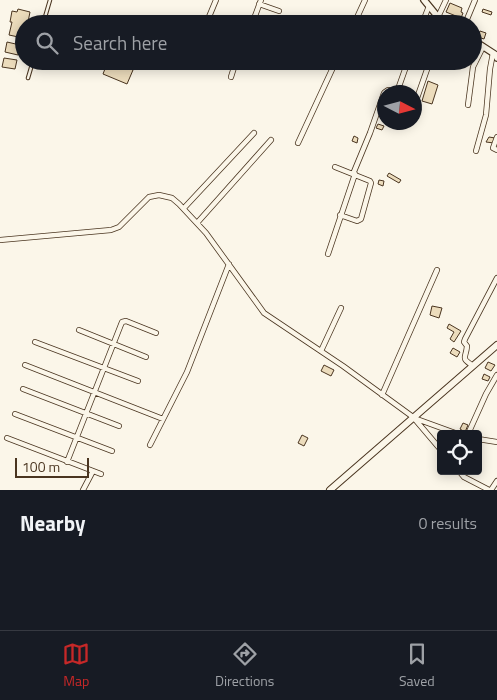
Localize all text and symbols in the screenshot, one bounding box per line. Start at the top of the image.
search box [15,15,482,70]
text: Search here [73,28,167,57]
icon: search [33,29,61,57]
north arrow [377,85,422,130]
map controls [437,430,482,475]
button: locate [437,430,482,475]
scale bar [15,455,89,478]
text: 100 m [22,456,60,477]
text: Nearby [20,507,85,539]
text: 0 results [418,511,477,535]
tab: Map [62,640,90,691]
tab: Directions [215,640,274,691]
tab: Saved [399,640,435,691]

